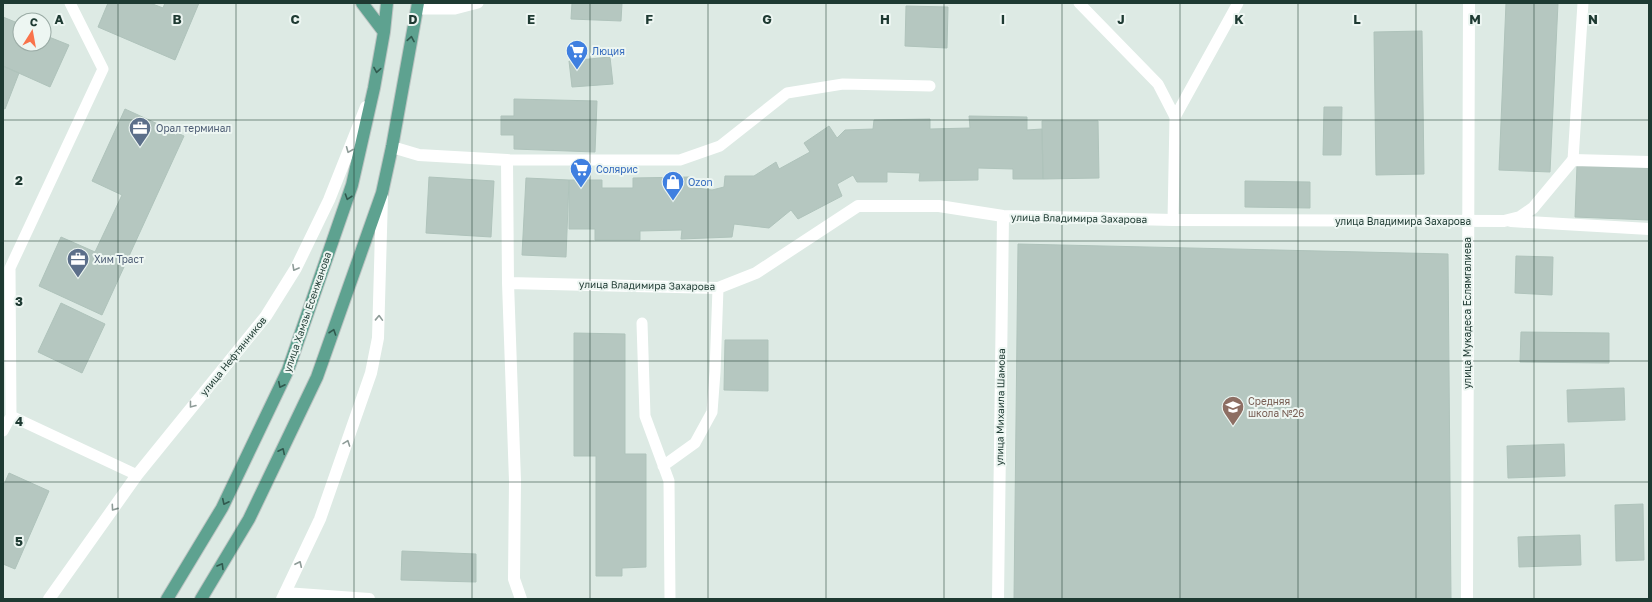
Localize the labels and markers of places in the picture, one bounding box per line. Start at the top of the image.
supermarket icon: Люция [564,38,590,71]
place label: Люция [592,45,625,57]
office icon: Орал терминал [127,115,153,148]
place label: Орал терминал [156,122,231,134]
supermarket icon: Солярис [568,156,594,189]
place label: Солярис [596,163,638,175]
shop icon: Ozon [660,169,686,202]
place label: Ozon [688,176,713,188]
office icon: Хим Траст [65,246,91,279]
place label: Хим Траст [94,253,144,265]
school or university icon: Средняя школа №26 [1220,394,1246,427]
place label: Средняя школа №26 [1248,395,1304,419]

